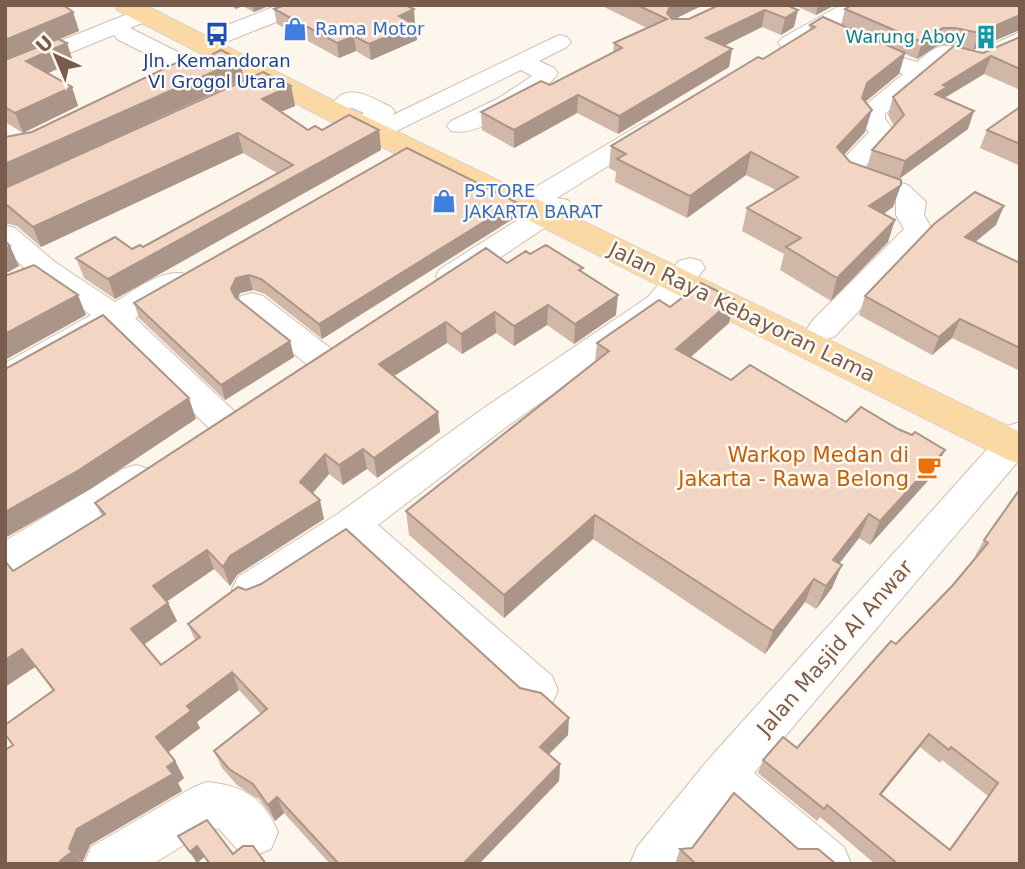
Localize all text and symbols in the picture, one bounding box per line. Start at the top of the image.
shop icon: Rama Motor [281,15,309,43]
place label: Rama Motor [315,18,425,39]
bus stop icon: Jln. Kemandoran VI Grogol Utara [203,20,231,48]
north arrow [21,21,91,91]
building icon: Warung Aboy [972,23,1000,51]
place label: Warung Aboy [846,26,966,47]
text: U [31,30,57,57]
place label: Jln. Kemandoran VI Grogol Utara [142,50,291,92]
place label: PSTORE JAKARTA BARAT [463,180,603,222]
shop icon: PSTORE JAKARTA BARAT [430,187,458,215]
street label: Jalan Raya Kebayoran Lama [603,236,879,387]
place label: Warkop Medan di Jakarta - Rawa Belong [676,443,909,491]
cafe icon: Warkop Medan di Jakarta - Rawa Belong [915,453,943,481]
street label: Jalan Masjid Al Anwar [751,555,918,742]

